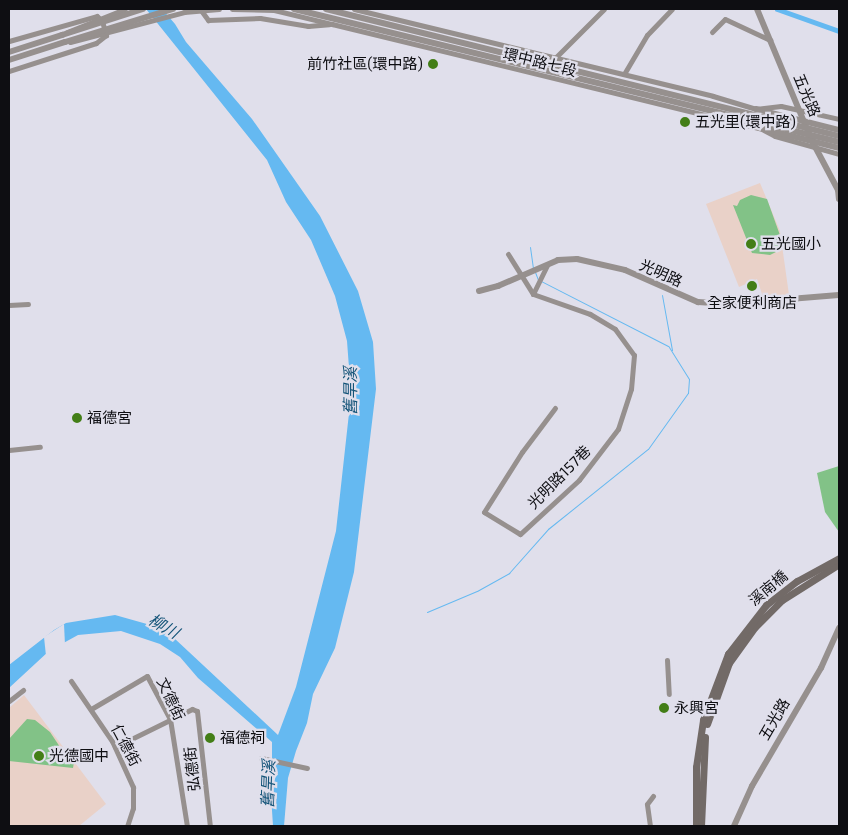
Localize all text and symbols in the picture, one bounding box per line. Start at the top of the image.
street label: 環中路七段 [501,44,579,80]
place label: 前竹社區(環中路) [307,55,423,73]
marker: 前竹社區(環中路) [427,58,439,70]
street label: 五光路 [790,71,824,119]
place label: 五光里(環中路) [695,113,796,131]
marker: 五光里(環中路) [679,116,691,128]
place label: 五光國小 [761,235,821,253]
marker: 五光國小 [745,238,757,250]
street label: 光明路 [637,256,685,290]
marker: 全家便利商店 [746,280,758,292]
place label: 全家便利商店 [707,294,797,312]
water label: 舊旱溪 [340,367,360,415]
place label: 福德宮 [87,409,132,427]
marker: 福德宮 [71,412,83,424]
street label: 光明路157巷 [524,442,594,512]
street label: 溪南橋 [745,567,791,609]
water label: 柳川 [145,610,183,642]
street label: 文德街 [153,675,189,723]
street label: 五光路 [755,695,793,743]
place label: 永興宮 [674,699,719,717]
marker: 永興宮 [658,702,670,714]
street label: 仁德街 [107,721,145,769]
place label: 福德祠 [220,729,265,747]
marker: 福德祠 [204,732,216,744]
street label: 弘德街 [181,746,203,792]
place label: 光德國中 [49,747,109,765]
marker: 光德國中 [33,750,45,762]
water label: 舊旱溪 [258,760,278,808]

